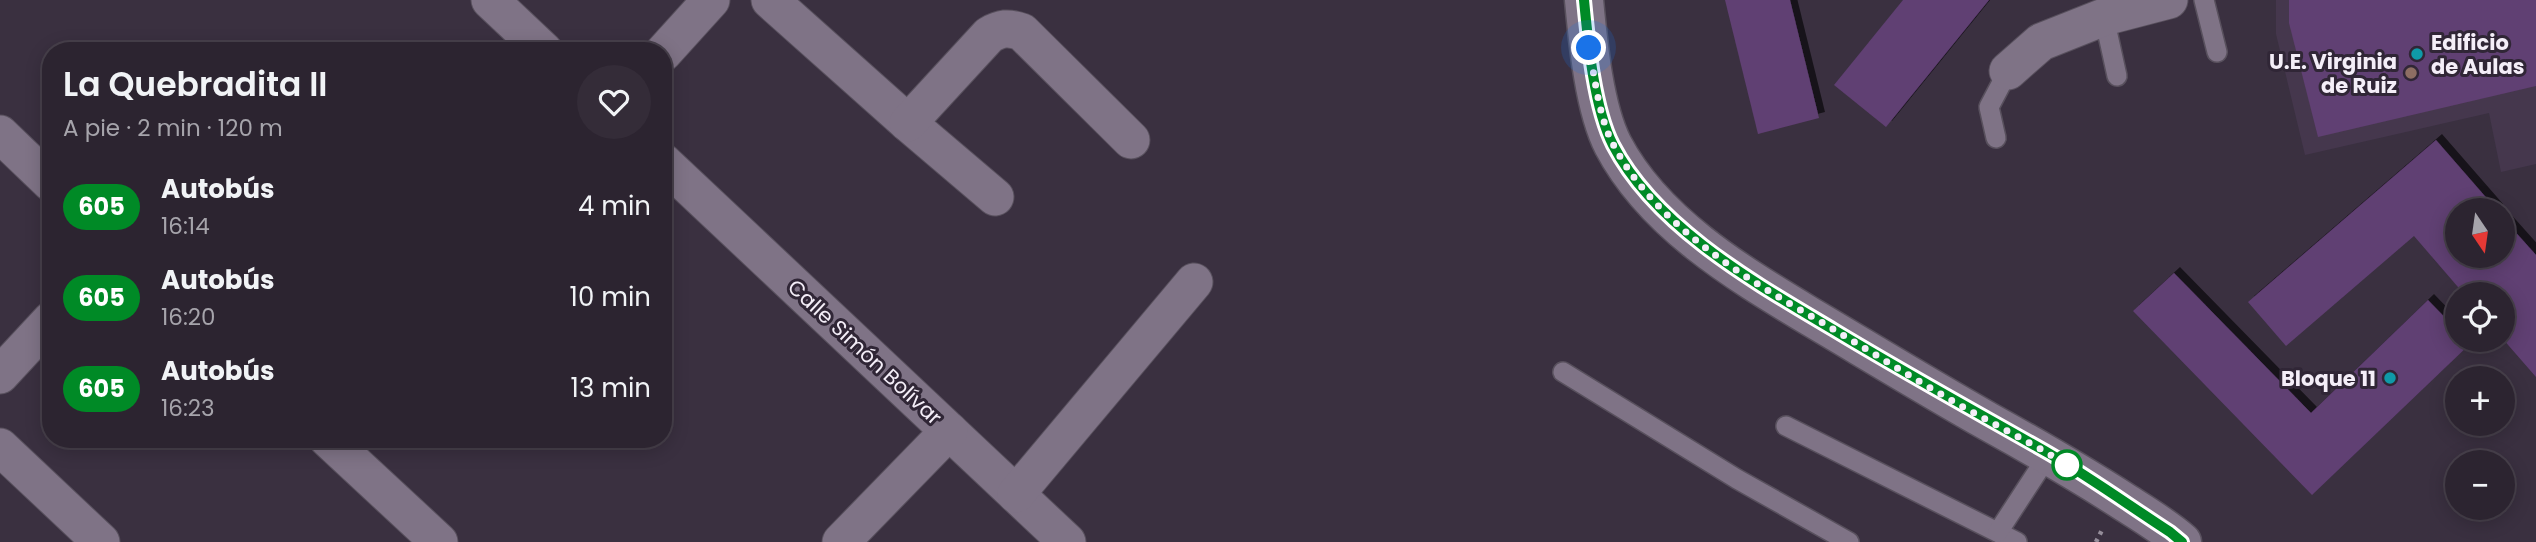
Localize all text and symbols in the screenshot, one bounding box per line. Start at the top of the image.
place label: Edificio de Aulas [2431,28,2524,81]
your location [1571,30,1606,65]
marker: Edificio de Aulas [2409,46,2425,62]
place label: U.E. Virginia de Ruiz [2269,47,2397,100]
text: La Quebradita II [63,61,328,108]
button: heart [577,65,651,139]
marker: U.E. Virginia de Ruiz [2403,65,2419,81]
text: A pie · 2 min · 120 m [63,112,283,144]
text: Autobús [161,171,275,207]
text: 4 min [578,188,651,224]
text: 605 [78,190,125,223]
north arrow [2445,198,2515,268]
map controls [2445,198,2515,520]
text: 16:14 [161,210,210,242]
text: Autobús [161,262,275,298]
street label: Calle Simón Bolívar [781,273,949,431]
text: 10 min [570,279,651,315]
text: 605 [78,281,125,314]
button: locate [2445,282,2515,352]
text: 16:20 [161,301,216,333]
text: Autobús [161,353,275,389]
place label: Bloque 11 [2281,364,2376,393]
button: + [2445,366,2515,436]
text: 13 min [571,370,651,406]
marker: Bloque 11 [2382,370,2398,386]
text: 605 [78,372,125,405]
text: 16:23 [161,392,215,424]
unlabelled marker [2052,450,2082,480]
button: − [2445,450,2515,520]

